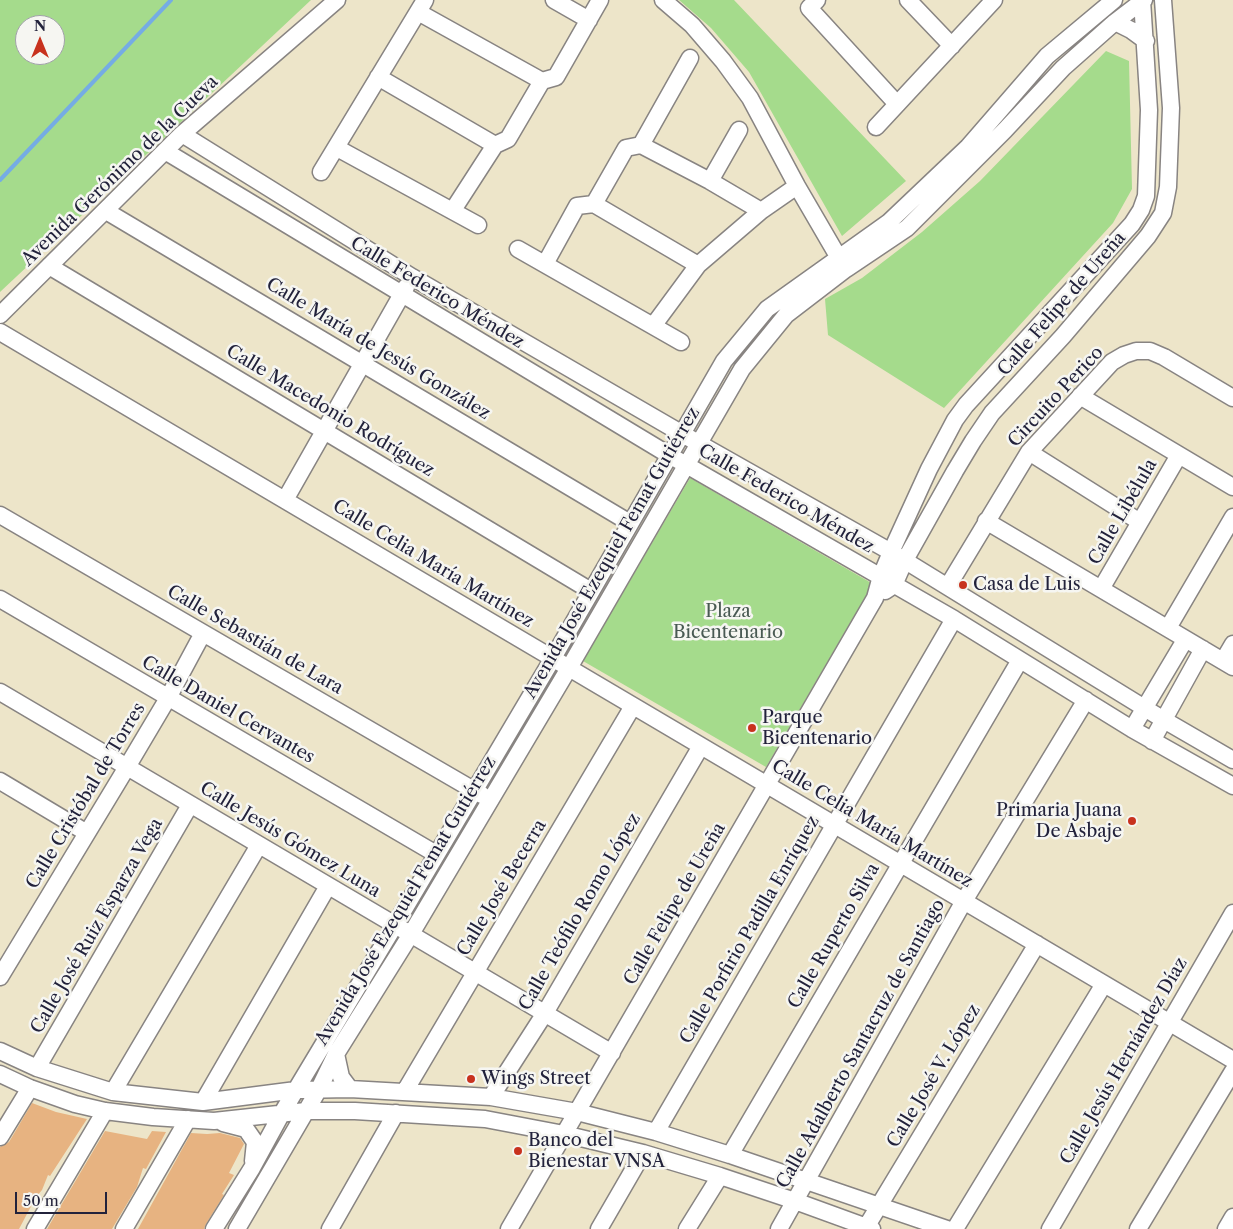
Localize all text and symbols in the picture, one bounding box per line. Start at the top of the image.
north arrow [15,15,65,65]
text: N [34,17,46,35]
street label: Avenida Gerónimo de la Cueva [17,71,223,271]
street label: Calle Felipe de Ureña [993,227,1131,381]
street label: Calle Federico Méndez [346,233,528,353]
street label: Calle María de Jesús González [262,273,494,425]
street label: Calle Macedonio Rodríguez [222,340,438,482]
street label: Circuito Perico [1004,342,1108,452]
street label: Avenida José Ezequiel Femat Gutiérrez [519,403,705,703]
street label: Calle Federico Méndez [695,440,877,558]
street label: Calle Libélula [1084,455,1162,569]
street label: Calle Celia María Martínez [329,495,537,633]
place label: Casa de Luis [973,574,1081,596]
marker: Casa de Luis [957,579,969,591]
street label: Calle Sebastián de Lara [163,581,347,699]
park label: Plaza Bicentenario [673,601,783,644]
street label: Calle Daniel Cervantes [138,652,318,768]
street label: Calle Cristóbal de Torres [22,699,150,893]
place label: Parque Bicentenario [762,707,872,750]
marker: Parque Bicentenario [746,722,758,734]
street label: Avenida José Ezequiel Femat Gutiérrez [311,753,501,1049]
street label: Calle Celia María Martínez [768,755,976,893]
street label: Calle Jesús Gómez Luna [196,778,384,902]
place label: Primaria Juana De Asbaje [996,800,1122,842]
street label: Calle Teófilo Romo López [515,810,645,1014]
street label: Calle Porfirio Padilla Enríquez [676,812,824,1048]
street label: Calle José Ruiz Esparza Vega [26,815,168,1037]
marker: Primaria Juana De Asbaje [1126,815,1138,827]
street label: Calle José Becerra [453,816,551,960]
street label: Calle Felipe de Ureña [620,819,730,989]
street label: Calle Ruperto Silva [784,859,884,1013]
street label: Calle Adalberto Santacruz de Santiago [772,896,950,1192]
street label: Calle Jesús Hernández Díaz [1056,954,1192,1168]
street label: Calle José V. López [883,1000,985,1152]
place label: Wings Street [481,1068,591,1090]
marker: Wings Street [465,1073,477,1085]
place label: Banco del Bienestar VNSA [528,1130,665,1172]
marker: Banco del Bienestar VNSA [512,1145,524,1157]
scale bar [18,1182,110,1214]
text: 50 m [23,1191,59,1210]

